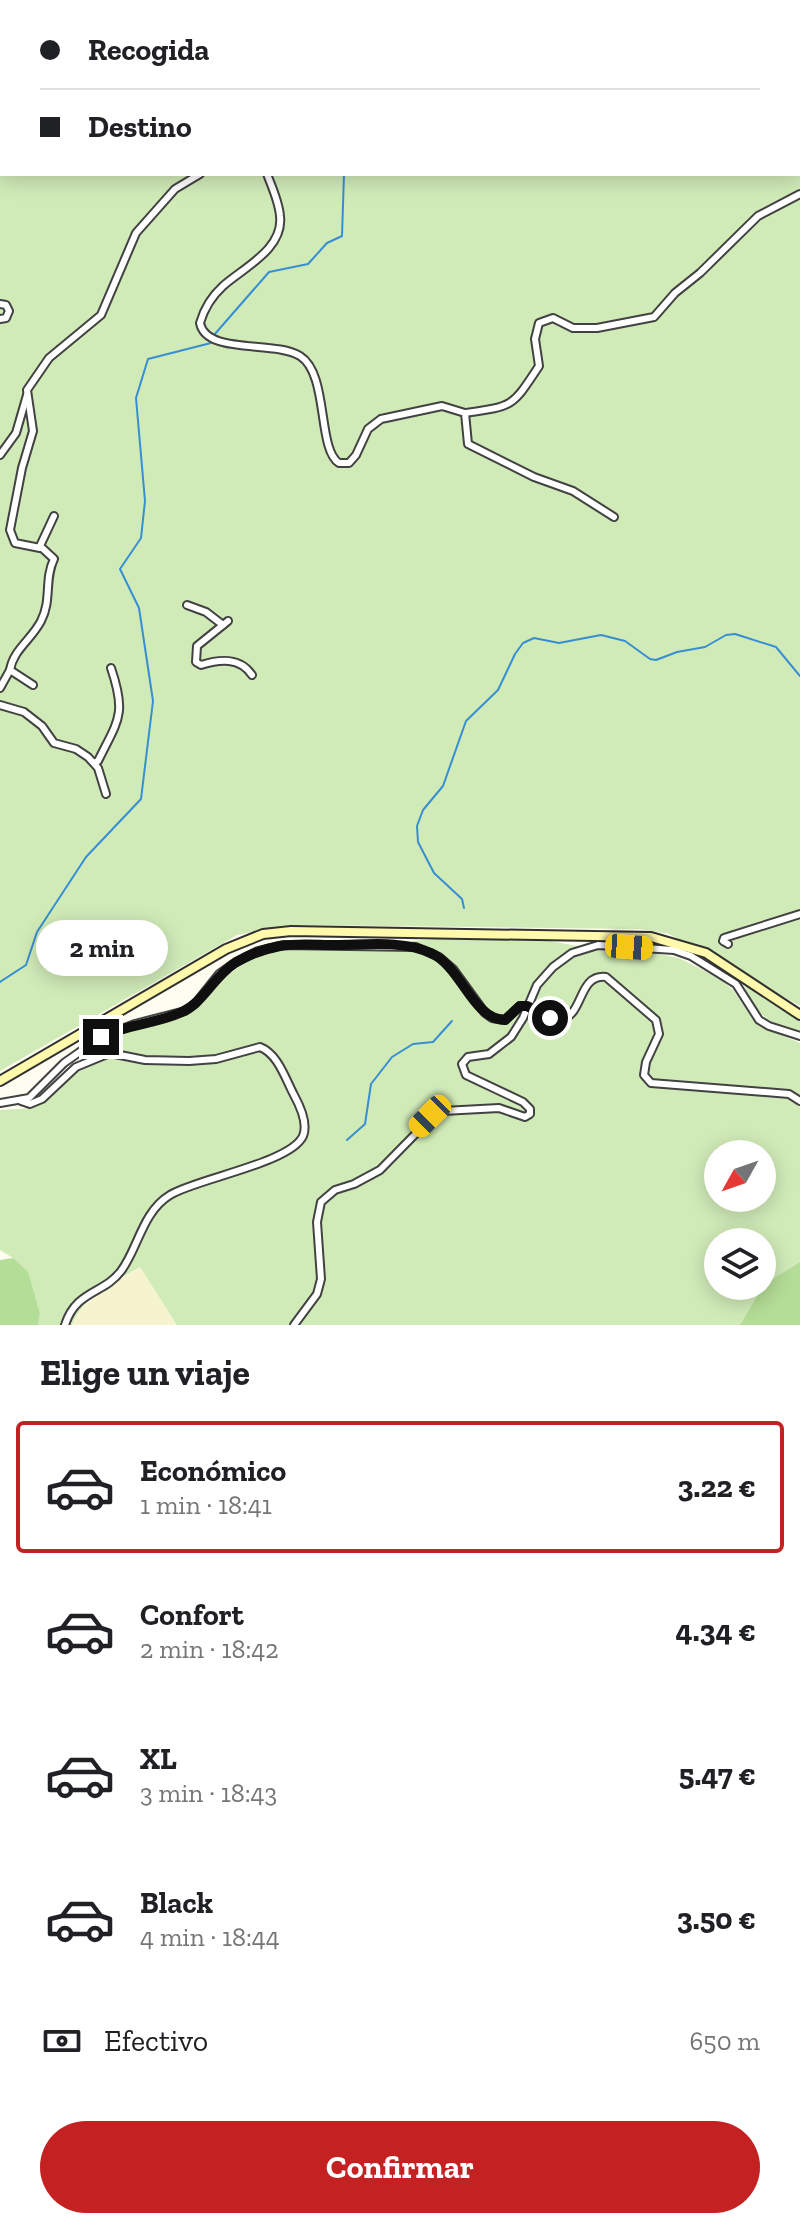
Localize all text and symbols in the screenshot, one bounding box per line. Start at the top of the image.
text: Recogida [88,32,210,68]
text: Destino [88,109,192,145]
callout: 2 min [35,921,167,977]
text: 2 min [70,932,134,964]
car [604,933,654,961]
route start [532,1000,568,1036]
route end [83,1019,119,1055]
car [405,1091,455,1141]
north arrow [704,1140,776,1212]
map controls [704,1140,776,1300]
button: layers [704,1228,776,1300]
text: Elige un viaje [40,1351,250,1394]
icon: car [44,1451,116,1523]
text: Económico [140,1453,286,1489]
text: 3.22 € [678,1469,756,1505]
text: 1 min · 18:41 [140,1489,272,1521]
icon: car [44,1595,116,1667]
text: Confort [140,1597,244,1633]
text: 4.34 € [676,1613,756,1649]
text: 2 min · 18:42 [140,1633,279,1665]
icon: car [44,1739,116,1811]
text: XL [140,1741,177,1777]
text: 5.47 € [679,1757,756,1793]
text: 3 min · 18:43 [140,1777,277,1809]
icon: car [44,1883,116,1955]
text: Black [140,1885,213,1921]
text: 3.50 € [677,1901,756,1937]
text: 4 min · 18:44 [140,1921,280,1953]
icon: cash [40,2019,84,2063]
text: Efectivo [104,2023,208,2059]
text: 650 m [690,2025,760,2057]
button: Confirmar [40,2121,760,2213]

